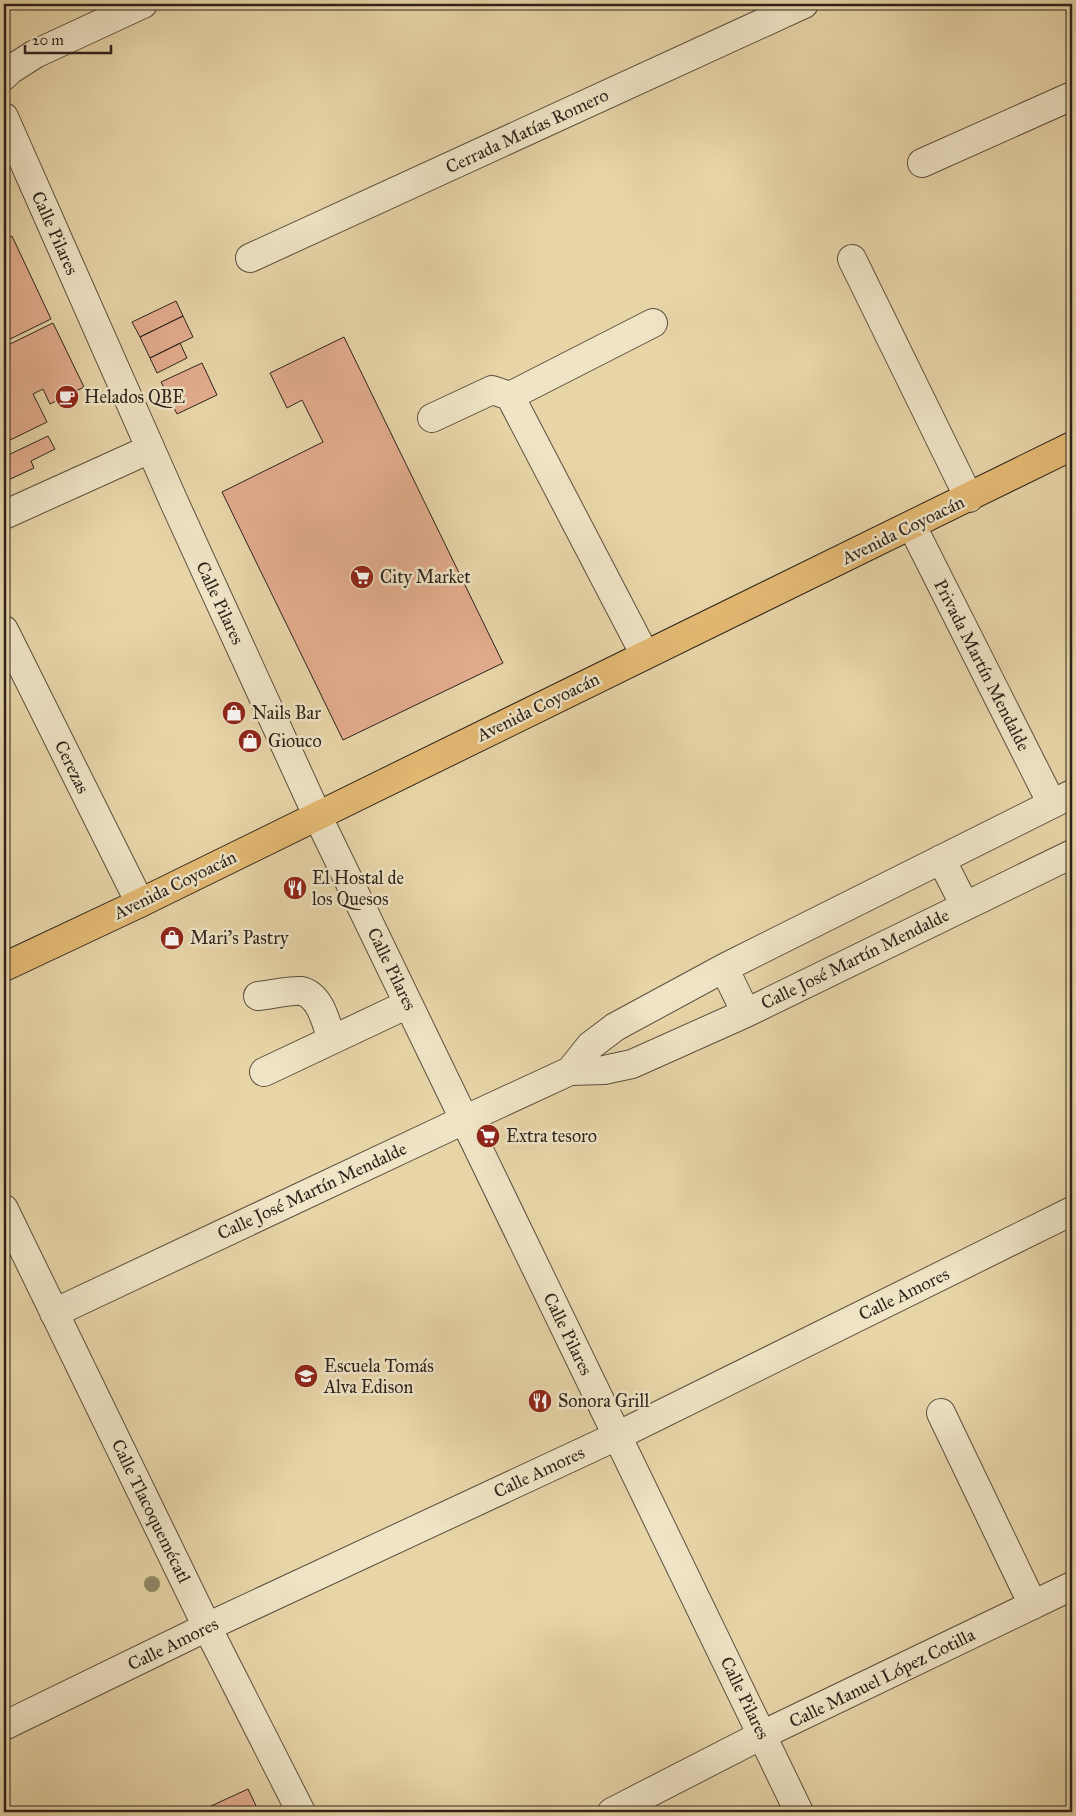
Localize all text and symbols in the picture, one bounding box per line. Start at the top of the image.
scale bar [25,22,111,54]
text: 20 m [32,31,64,49]
street label: Cerrada Matías Romero [442,84,612,178]
street label: Calle Pilares [27,188,83,278]
cafe icon: Helados QBE [54,384,80,410]
place label: Helados QBE [84,386,185,408]
street label: Avenida Coyoacán [837,491,968,570]
street label: Calle Pilares [191,558,249,648]
supermarket icon: City Market [349,564,375,590]
place label: City Market [380,566,471,588]
street label: Privada Martín Mendalde [929,575,1035,755]
street label: Avenida Coyoacán [472,668,603,747]
shop icon: Nails Bar [221,700,247,726]
place label: Nails Bar [252,702,321,724]
shop icon: Giouco [237,728,263,754]
place label: Giouco [268,730,322,752]
street label: Cerezas [50,737,94,797]
street label: Avenida Coyoacán [109,846,240,925]
place label: El Hostal de los Quesos [312,867,404,910]
restaurant icon: El Hostal de los Quesos [282,875,308,901]
street label: Calle José Martín Mendalde [757,904,953,1015]
street label: Calle Pilares [363,924,421,1014]
shop icon: Mari's Pastry [159,925,185,951]
place label: Mari's Pastry [190,927,289,949]
supermarket icon: Extra tesoro [475,1123,501,1149]
place label: Extra tesoro [506,1125,597,1147]
street label: Calle José Martín Mendalde [214,1137,411,1245]
street label: Calle Amores [855,1263,953,1325]
street label: Calle Pilares [539,1289,597,1379]
place label: Escuela Tomás Alva Edison [323,1355,434,1398]
school or university icon: Escuela Tomás Alva Edison [293,1363,319,1389]
restaurant icon: Sonora Grill [527,1388,553,1414]
place label: Sonora Grill [558,1390,649,1412]
street label: Calle Tlacoquemécatl [106,1435,195,1587]
street label: Calle Amores [490,1441,588,1503]
street label: Calle Amores [124,1613,222,1675]
street label: Calle Manuel López Cotilla [786,1623,979,1733]
street label: Calle Pilares [716,1653,774,1743]

